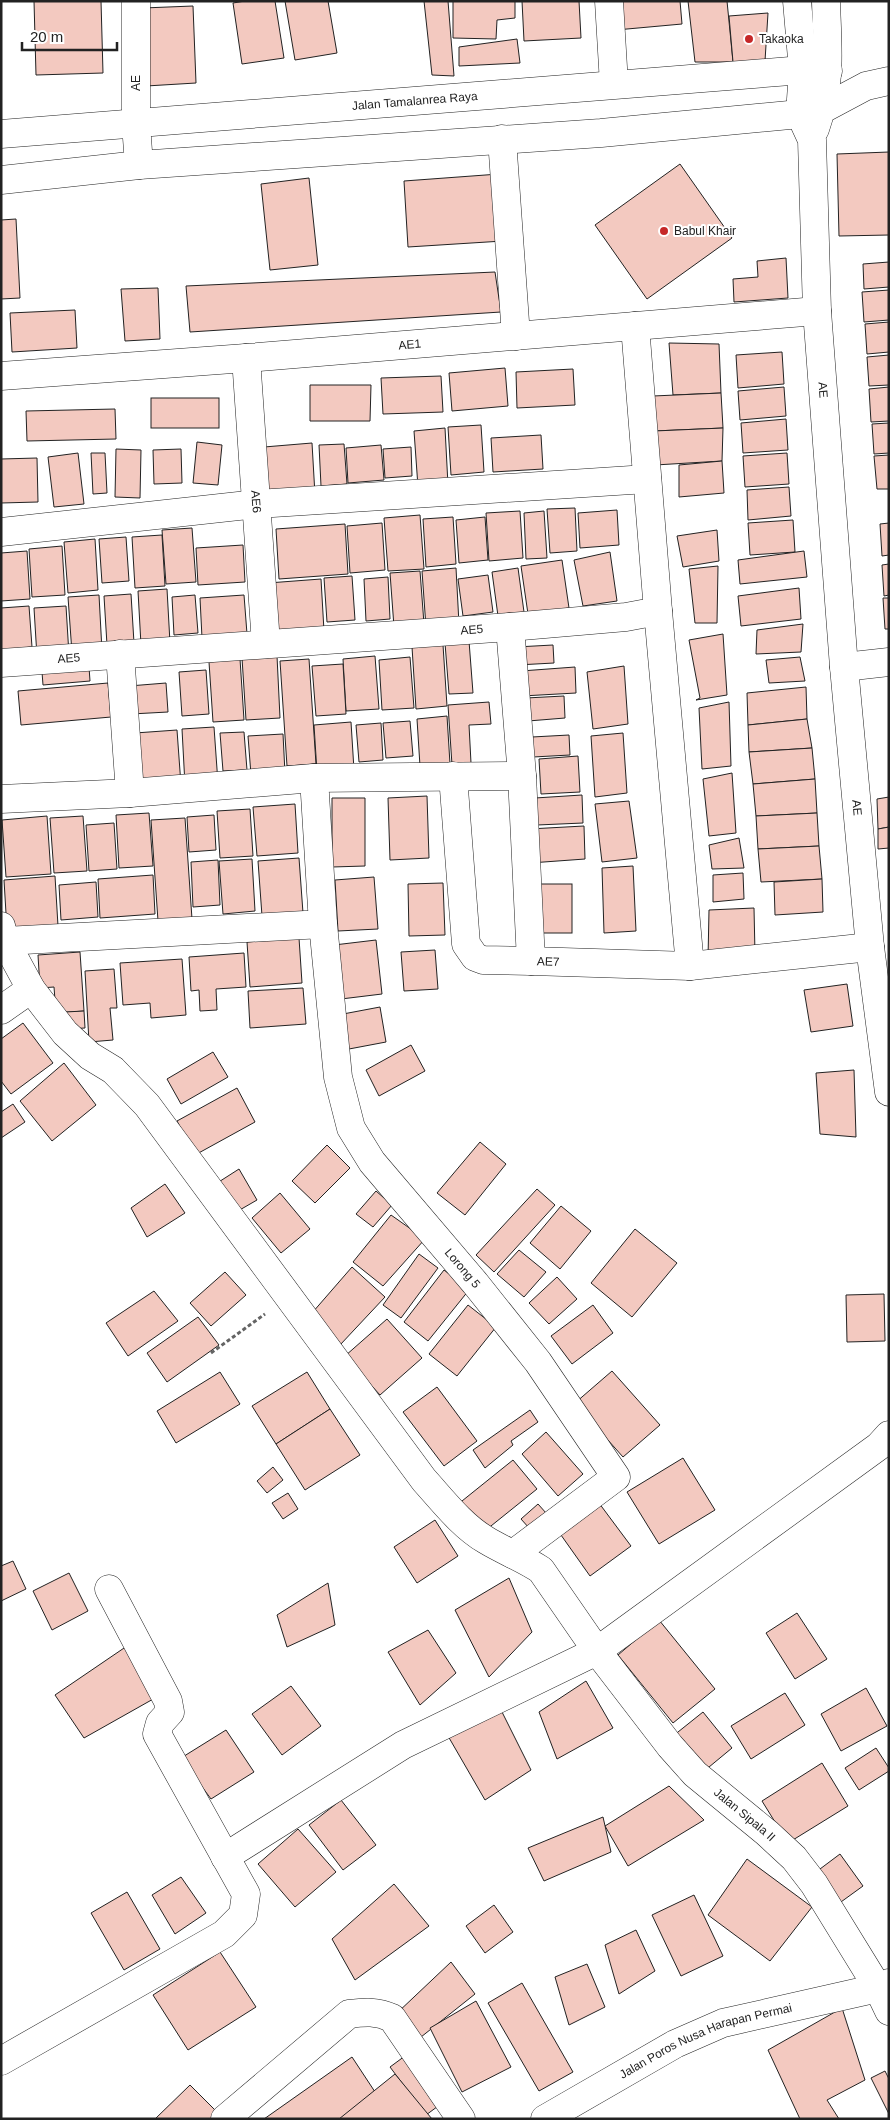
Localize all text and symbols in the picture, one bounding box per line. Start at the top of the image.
scale bar [22,20,118,52]
text: 20 m [30,28,63,45]
place label: Takaoka [759,32,804,46]
marker: Takaoka [743,33,755,45]
street label: AE [129,75,143,91]
street label: Jalan Tamalanrea Raya [351,89,478,113]
place label: Babul Khair [674,224,736,238]
marker: Babul Khair [658,225,670,237]
street label: AE1 [398,337,422,352]
street label: AE [815,382,831,399]
street label: AE6 [248,490,264,514]
street label: AE5 [460,622,484,637]
street label: AE5 [57,650,81,666]
street label: AE [849,799,865,816]
street label: AE7 [537,954,560,969]
street label: Lorong 5 [442,1246,483,1291]
street label: Jalan Sipala II [711,1785,778,1844]
street label: Jalan Poros Nusa Harapan Permai [617,2001,793,2082]

